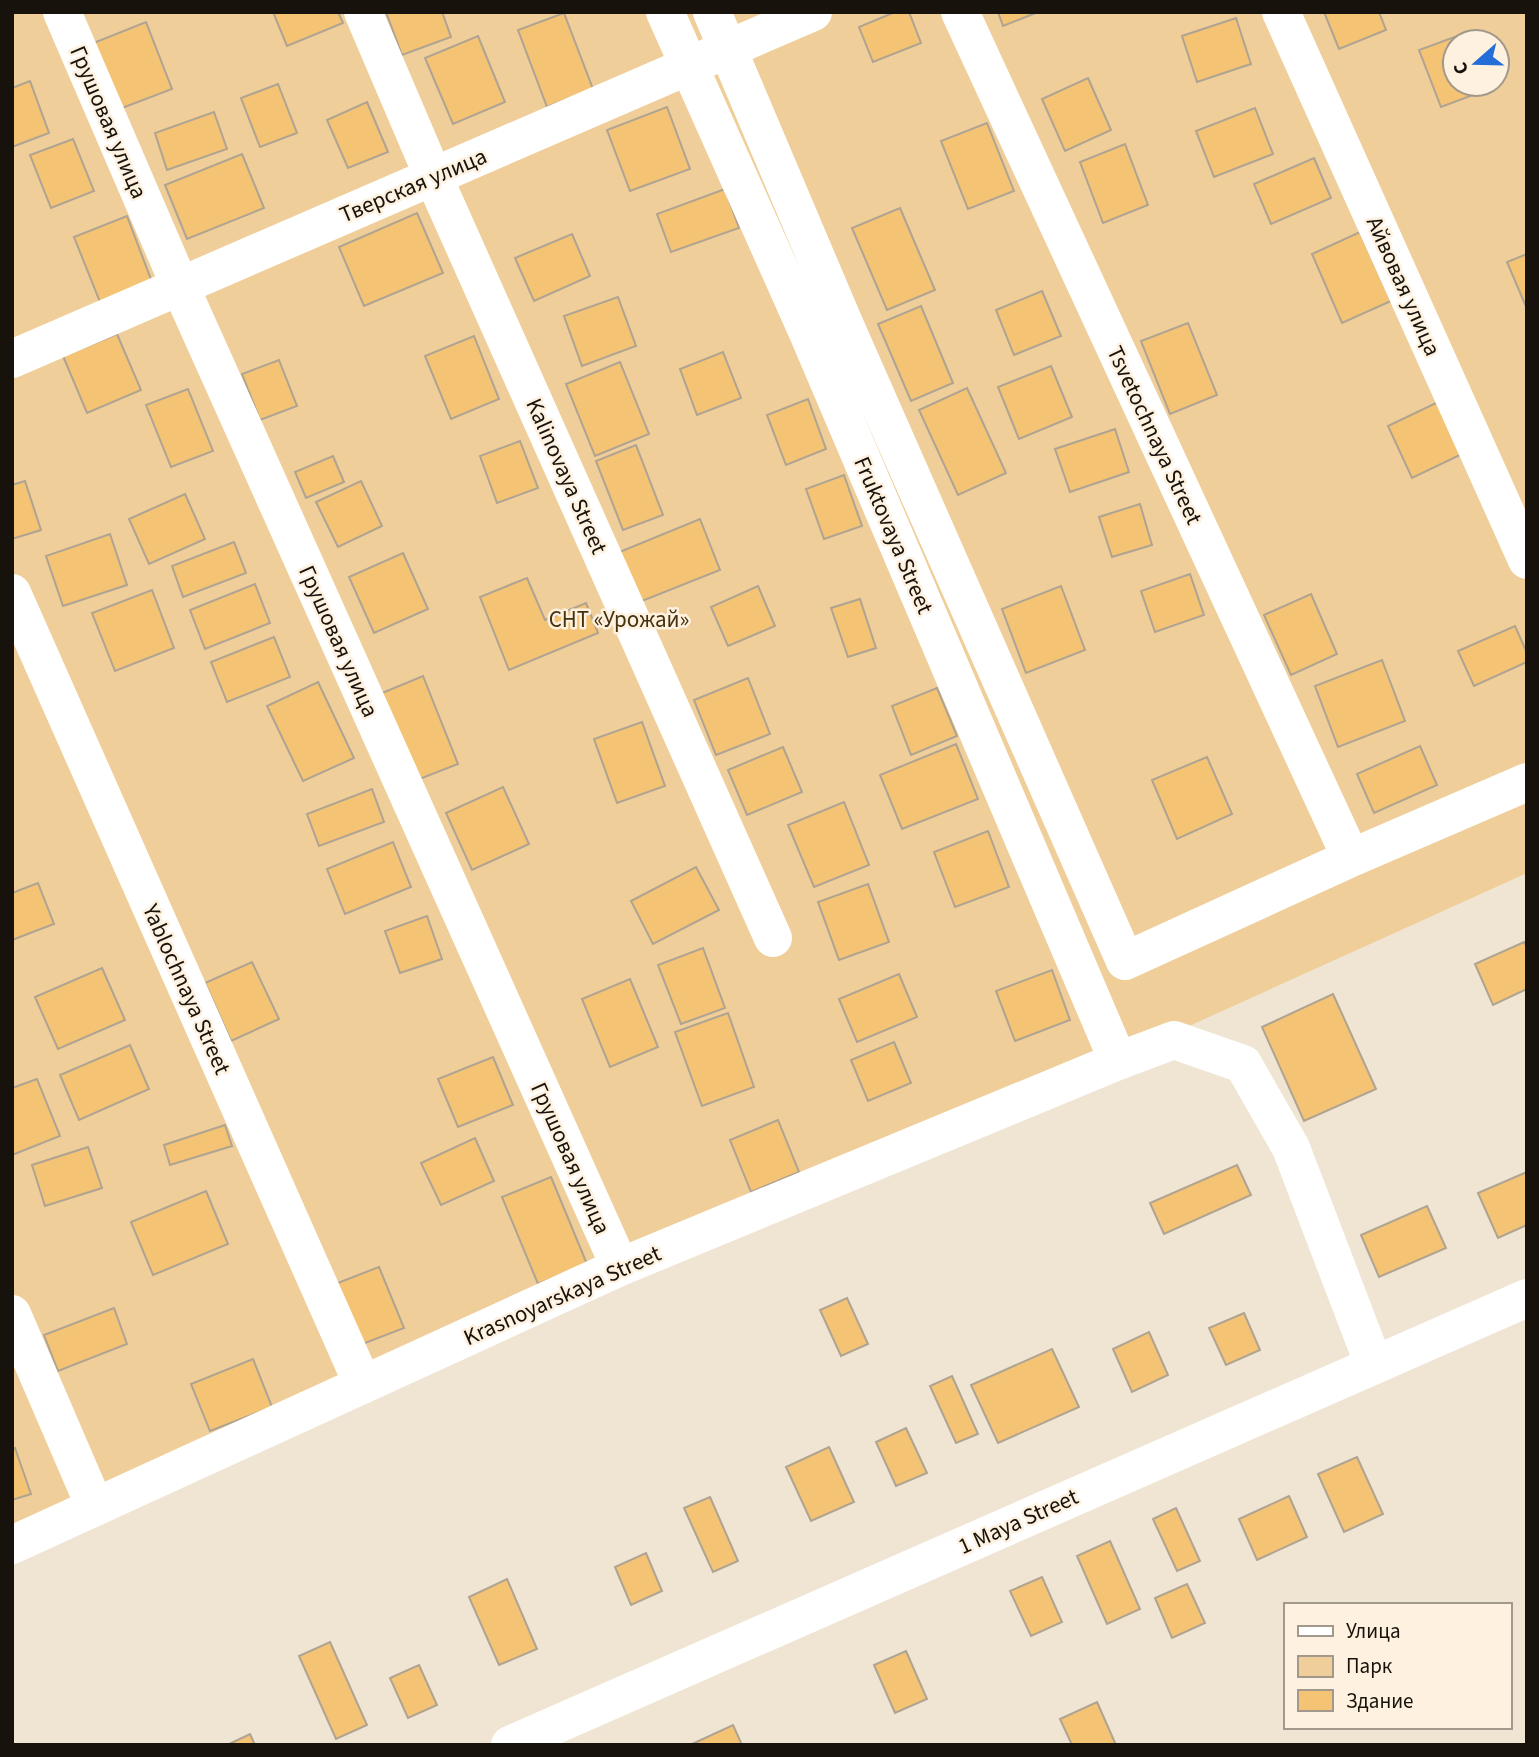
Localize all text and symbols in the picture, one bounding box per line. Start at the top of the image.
north arrow [1441,28,1511,98]
street label: Грушовая улица [61,41,156,204]
text: С [1447,58,1476,78]
street label: Тверская улица [334,140,492,231]
street label: Айвовая улица [1358,211,1449,361]
street label: Tsvetochnaya Street [1099,340,1211,530]
street label: Kalinovaya Street [517,393,616,560]
street label: Fruktovaya Street [846,451,942,619]
street label: Грушовая улица [290,560,387,722]
park label: СНТ «Урожай» [549,603,689,636]
street label: Yablochnaya Street [134,898,239,1080]
street label: Грушовая улица [522,1077,619,1239]
street label: Krasnoyarskaya Street [458,1237,666,1354]
street label: 1 Maya Street [953,1480,1084,1563]
legend [1284,1603,1511,1729]
text: Улица [1346,1616,1401,1646]
text: Парк [1346,1651,1393,1681]
text: Здание [1346,1686,1414,1716]

